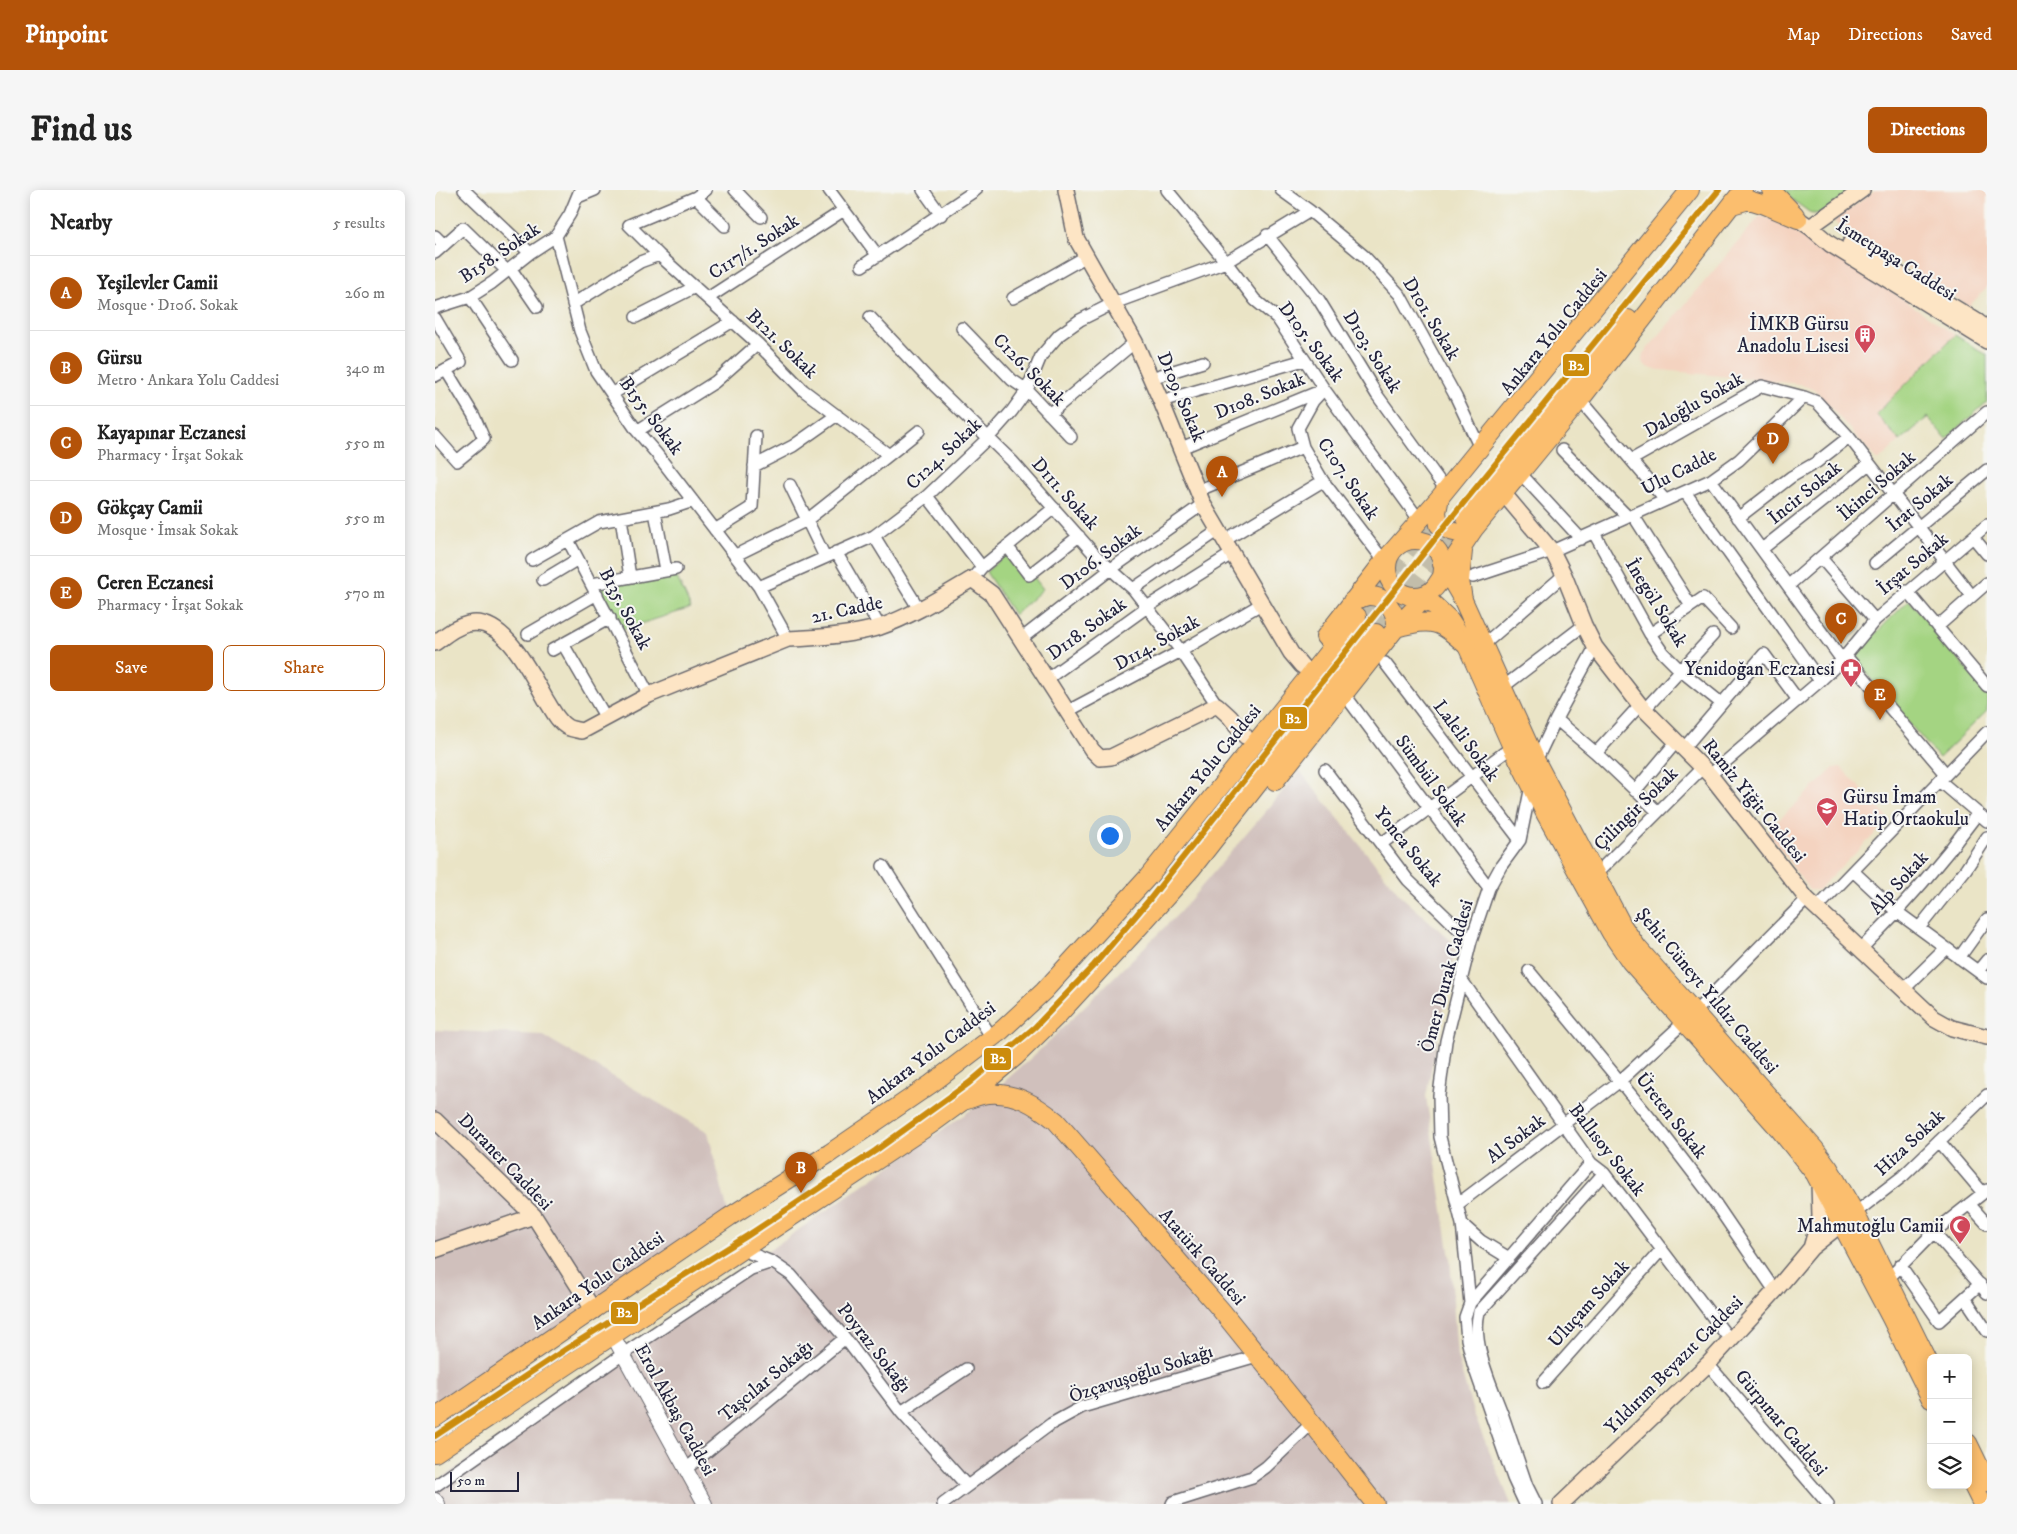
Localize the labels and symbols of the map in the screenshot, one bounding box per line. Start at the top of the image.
street label: C117/1. Sokak [704,209,804,285]
street label: İsmetpaşa Caddesi [1832,213,1961,306]
street label: B158. Sokak [455,217,545,288]
street label: Ankara Yolu Caddesi [1496,264,1612,400]
street label: D101. Sokak [1397,273,1465,365]
street label: D105. Sokak [1273,297,1349,387]
street label: B121. Sokak [742,304,823,384]
street label: D103. Sokak [1338,306,1407,398]
place label: İMKB Gürsu Anadolu Lisesi [1737,312,1849,358]
building icon: İMKB Gürsu Anadolu Lisesi [1853,323,1877,354]
street label: C126. Sokak [988,329,1071,412]
street label: D109. Sokak [1152,349,1210,446]
line badge: B2 [1562,353,1590,377]
text: B2 [1568,357,1585,375]
street label: D108. Sokak [1211,367,1309,425]
street label: Daloğlu Sokak [1640,367,1748,443]
street label: B155. Sokak [614,372,688,460]
street label: C124. Sokak [901,413,987,495]
pin: D [1757,423,1789,464]
street label: C107. Sokak [1312,433,1384,525]
street label: Ulu Cadde [1638,443,1720,501]
street label: İkinci Sokak [1833,445,1921,526]
street label: D111. Sokak [1026,453,1104,535]
street label: İncir Sokak [1763,455,1847,530]
pin: A [1206,456,1238,497]
street label: İrat Sokak [1882,468,1958,537]
street label: D106. Sokak [1056,519,1147,595]
street label: İrşat Sokak [1872,527,1954,600]
street label: İnegöl Sokak [1620,554,1693,652]
street label: B135. Sokak [594,564,656,654]
street label: 21. Cadde [809,591,885,629]
street label: D118. Sokak [1043,592,1132,665]
pin: C [1825,603,1857,644]
street label: D114. Sokak [1110,610,1204,676]
pharmacy icon: Yenidoğan Eczanesi [1839,657,1863,688]
place label: Yenidoğan Eczanesi [1685,658,1835,681]
pin: E [1864,679,1896,720]
street label: Laleli Sokak [1428,696,1504,787]
street label: Ankara Yolu Caddesi [1150,700,1266,836]
line badge: B2 [1279,706,1308,730]
text: B2 [1285,710,1302,728]
street label: Sümbül Sokak [1390,731,1472,832]
street label: Ramiz Yiğit Caddesi [1697,735,1811,867]
street label: Çilingir Sokak [1589,762,1683,856]
place label: Gürsu İmam Hatip Ortaokulu [1843,785,1969,831]
school or university icon: Gürsu İmam Hatip Ortaokulu [1815,796,1839,827]
street label: Yonca Sokak [1369,802,1448,892]
your location [1097,823,1123,849]
street label: Alp Sokak [1865,846,1934,919]
street label: Ömer Durak Caddesi [1415,897,1479,1055]
street label: Şehit Cüneyt Yıldız Caddesi [1631,903,1783,1079]
street label: Ankara Yolu Caddesi [862,997,1000,1109]
line badge: B2 [983,1047,1012,1071]
text: B2 [990,1050,1007,1068]
street label: Üreten Sokak [1630,1068,1713,1164]
street label: Ballısoy Sokak [1564,1099,1651,1201]
street label: Hiza Sokak [1870,1104,1950,1181]
street label: Duraner Caddesi [453,1109,557,1215]
street label: Al Sokak [1482,1109,1551,1169]
pin: B [785,1152,817,1193]
street label: Atatürk Caddesi [1154,1204,1250,1310]
mosque icon: Mahmutoğlu Camii [1948,1214,1972,1245]
place label: Mahmutoğlu Camii [1797,1215,1944,1238]
street label: Ankara Yolu Caddesi [527,1227,669,1335]
street label: Uluçam Sokak [1544,1255,1635,1353]
street label: Yıldırım Beyazıt Caddesi [1600,1291,1748,1439]
street label: Poyraz Sokağı [832,1299,916,1397]
line badge: B2 [610,1301,639,1325]
text: B2 [616,1304,633,1322]
street label: Taşcılar Sokağı [714,1335,818,1427]
street label: Özçavuşoğlu Sokağı [1066,1339,1216,1408]
street label: Erol Akbaş Caddesi [629,1340,721,1480]
street label: Gürpınar Caddesi [1730,1365,1832,1481]
scale bar [450,1469,519,1492]

